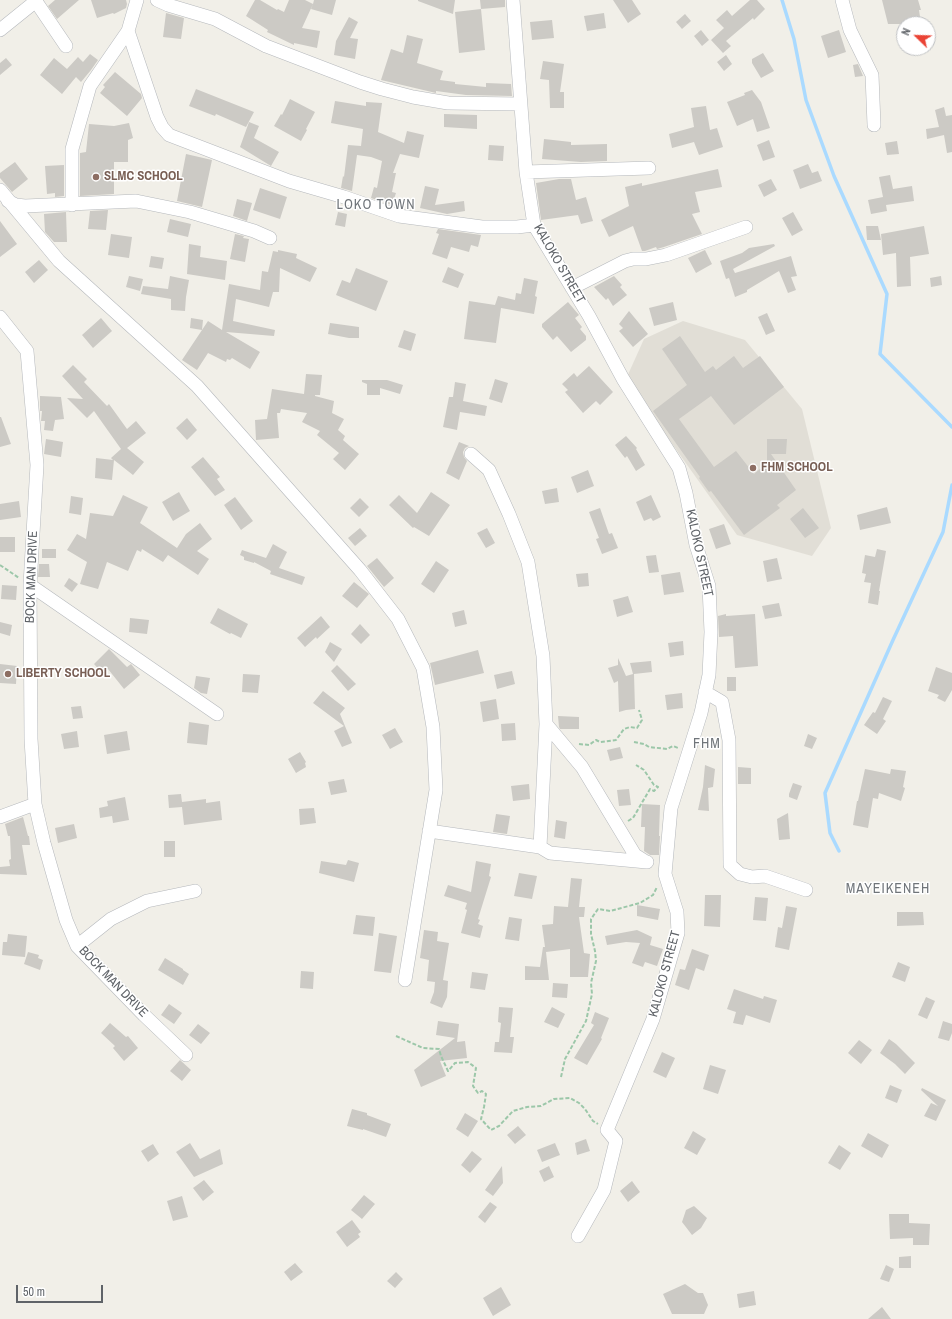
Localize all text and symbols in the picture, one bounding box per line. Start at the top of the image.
north arrow [896,16,936,56]
text: N [898,26,914,37]
place label: SLMC SCHOOL [104,169,183,185]
marker: SLMC SCHOOL [91,172,101,182]
district label: LOKO TOWN [337,197,415,213]
street label: KALOKO STREET [530,222,588,306]
place label: FHM SCHOOL [761,460,833,476]
marker: FHM SCHOOL [748,463,758,473]
street label: KALOKO STREET [682,508,716,598]
street label: BOCK MAN DRIVE [23,531,41,623]
place label: LIBERTY SCHOOL [16,666,110,682]
marker: LIBERTY SCHOOL [3,669,13,679]
district label: FHM [693,736,721,752]
district label: MAYEIKENEH [846,881,930,897]
street label: KALOKO STREET [646,929,684,1019]
street label: BOCK MAN DRIVE [75,943,151,1021]
scale bar [18,1277,105,1303]
text: 50 m [23,1284,45,1300]

